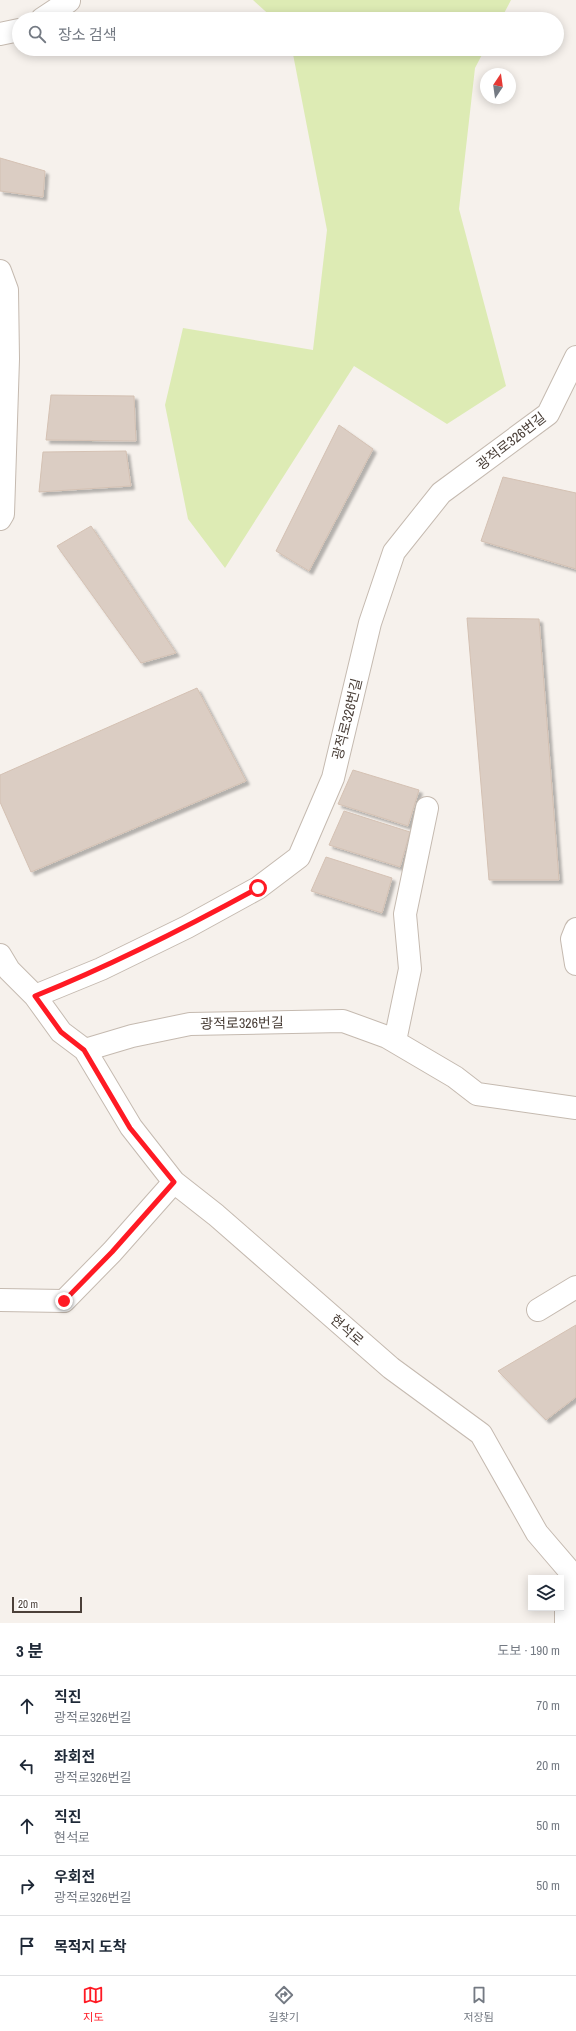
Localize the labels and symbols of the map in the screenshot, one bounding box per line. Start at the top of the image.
north arrow [480,68,516,104]
street label: 광적로326번길 [473,408,549,474]
street label: 광적로326번길 [328,676,366,762]
route start [249,879,267,897]
street label: 광적로326번길 [200,1013,284,1033]
route end [55,1292,73,1310]
street label: 현석로 [327,1311,368,1350]
scale bar [12,1595,82,1614]

